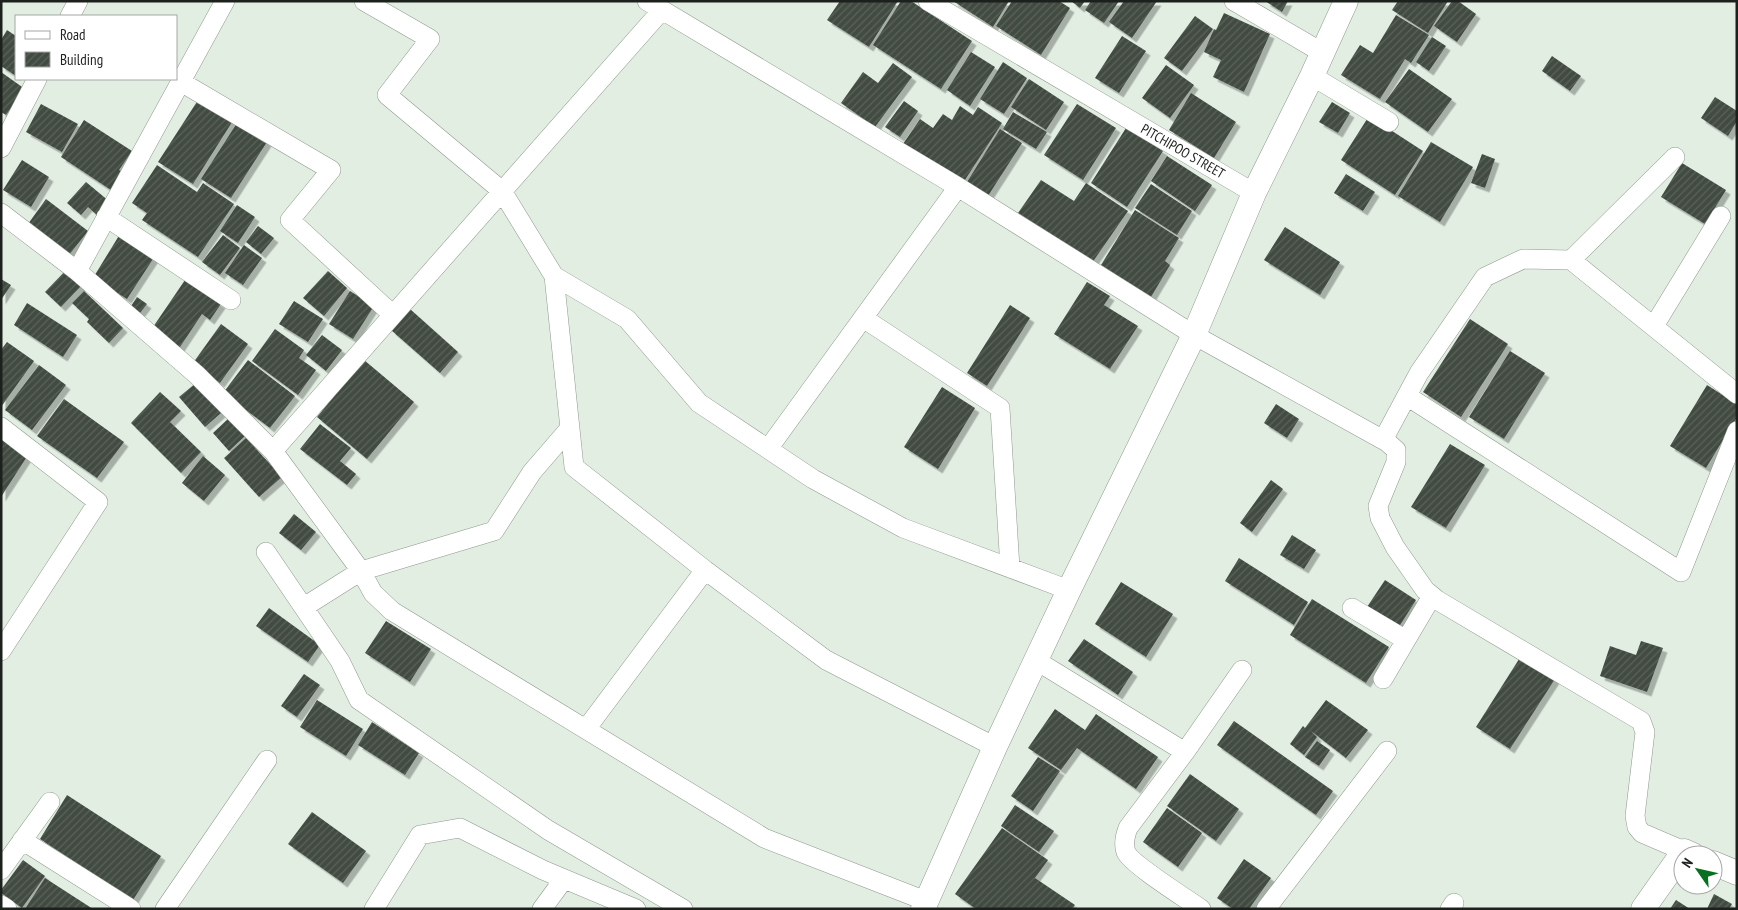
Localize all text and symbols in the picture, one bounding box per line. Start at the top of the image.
legend [15,15,178,80]
text: Road [60,25,86,44]
text: Building [60,50,103,69]
street label: PITCHIPOO STREET [1138,120,1229,183]
north arrow [1673,845,1723,895]
text: N [1678,855,1697,871]

